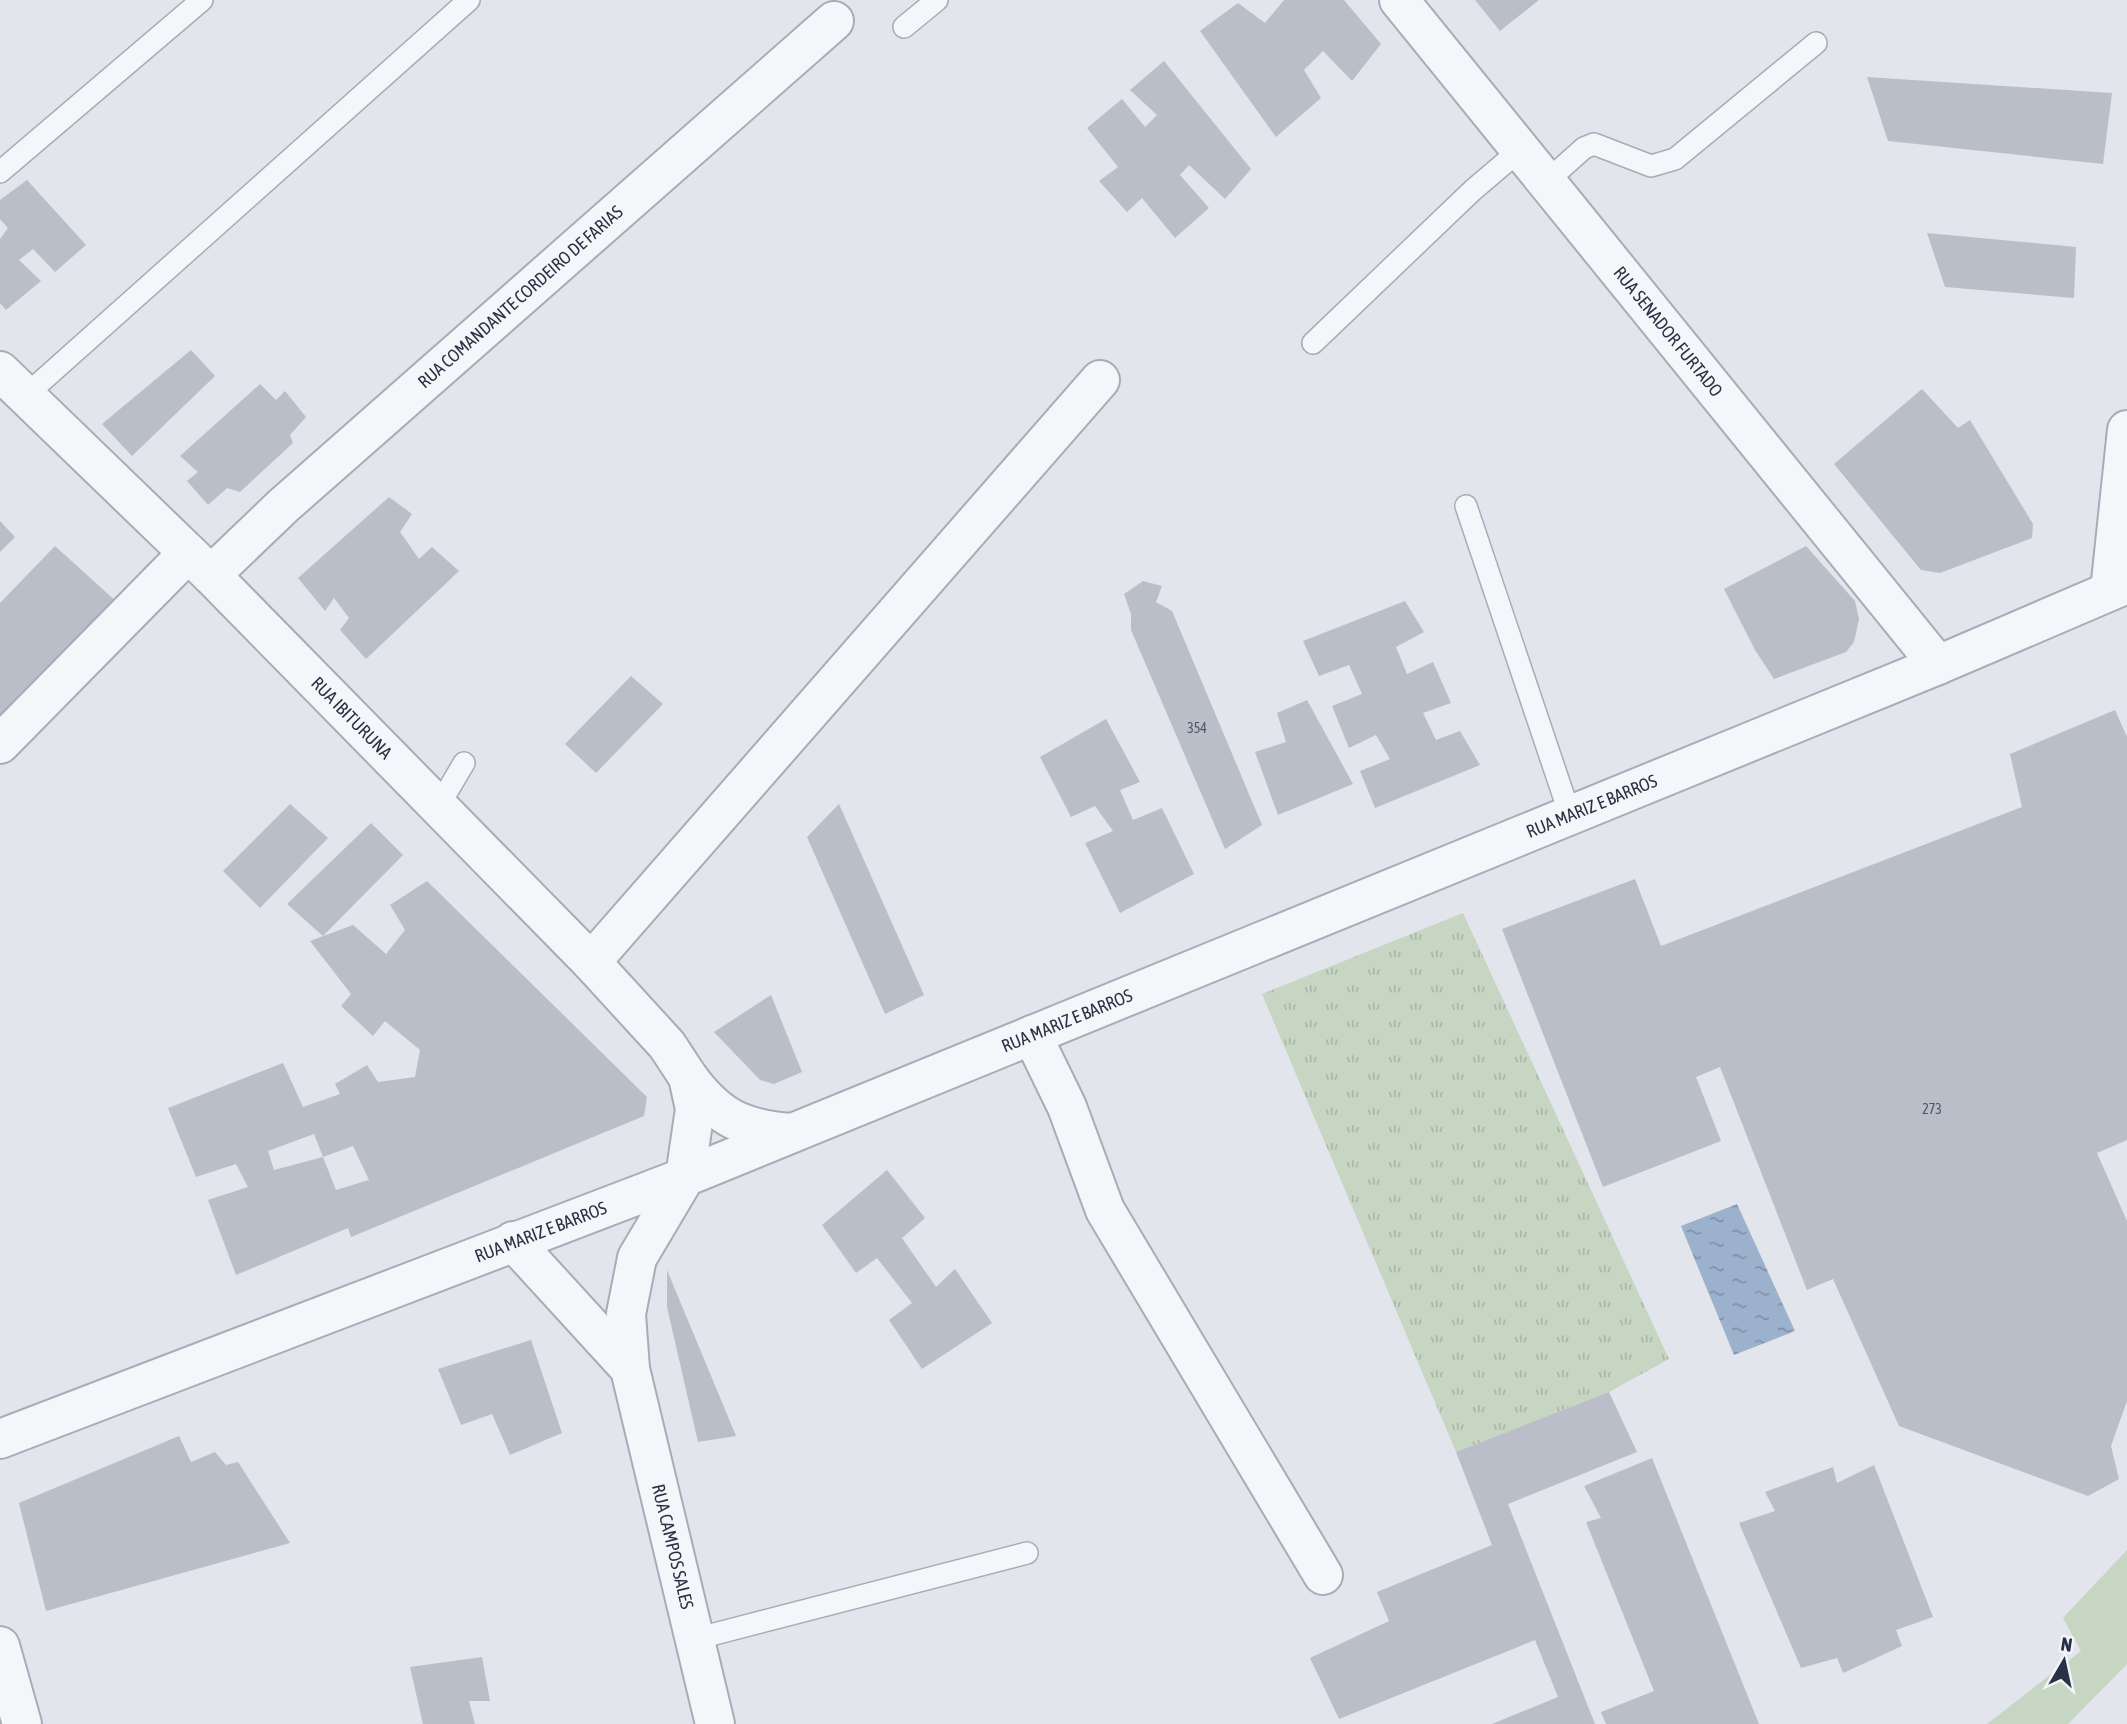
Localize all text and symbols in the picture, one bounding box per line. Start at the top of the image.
street label: RUA COMANDANTE CORDEIRO DE FARIAS [413,201,627,392]
street label: RUA SENADOR FURTADO [1609,262,1727,401]
street label: RUA IBITURUNA [307,672,397,763]
house number: 354 [1187,720,1207,736]
street label: RUA MARIZ E BARROS [1523,770,1661,842]
street label: RUA MARIZ E BARROS [998,984,1136,1057]
house number: 273 [1922,1101,1942,1117]
street label: RUA MARIZ E BARROS [472,1197,610,1266]
street label: RUA CAMPOS SALES [648,1482,698,1611]
north arrow [2029,1626,2099,1696]
text: N [2059,1632,2074,1656]

